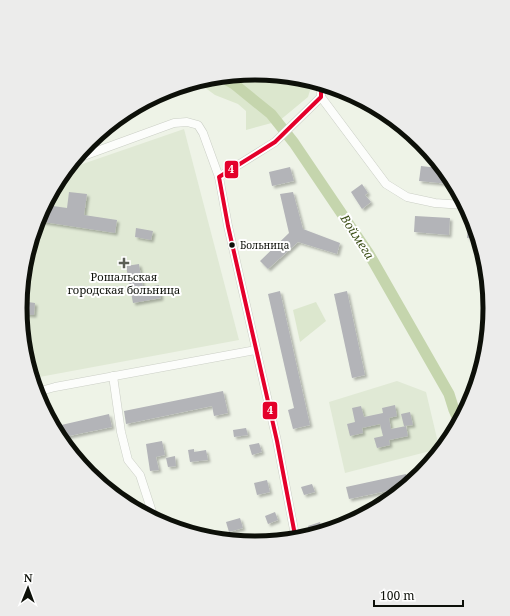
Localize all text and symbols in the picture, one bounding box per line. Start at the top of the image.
line badge: 4 [224,160,239,179]
text: 4 [228,161,234,176]
water label: Воймега [336,210,378,263]
place label: Больница [240,238,290,252]
marker: Больница [227,240,237,250]
marker: Рошальская городская больница [118,257,130,269]
place label: Рошальская городская больница [68,269,180,297]
line badge: 4 [262,401,278,420]
text: 4 [267,402,273,417]
north arrow [8,568,48,608]
text: N [24,570,33,585]
scale bar [374,582,463,608]
text: 100 m [380,587,415,604]

